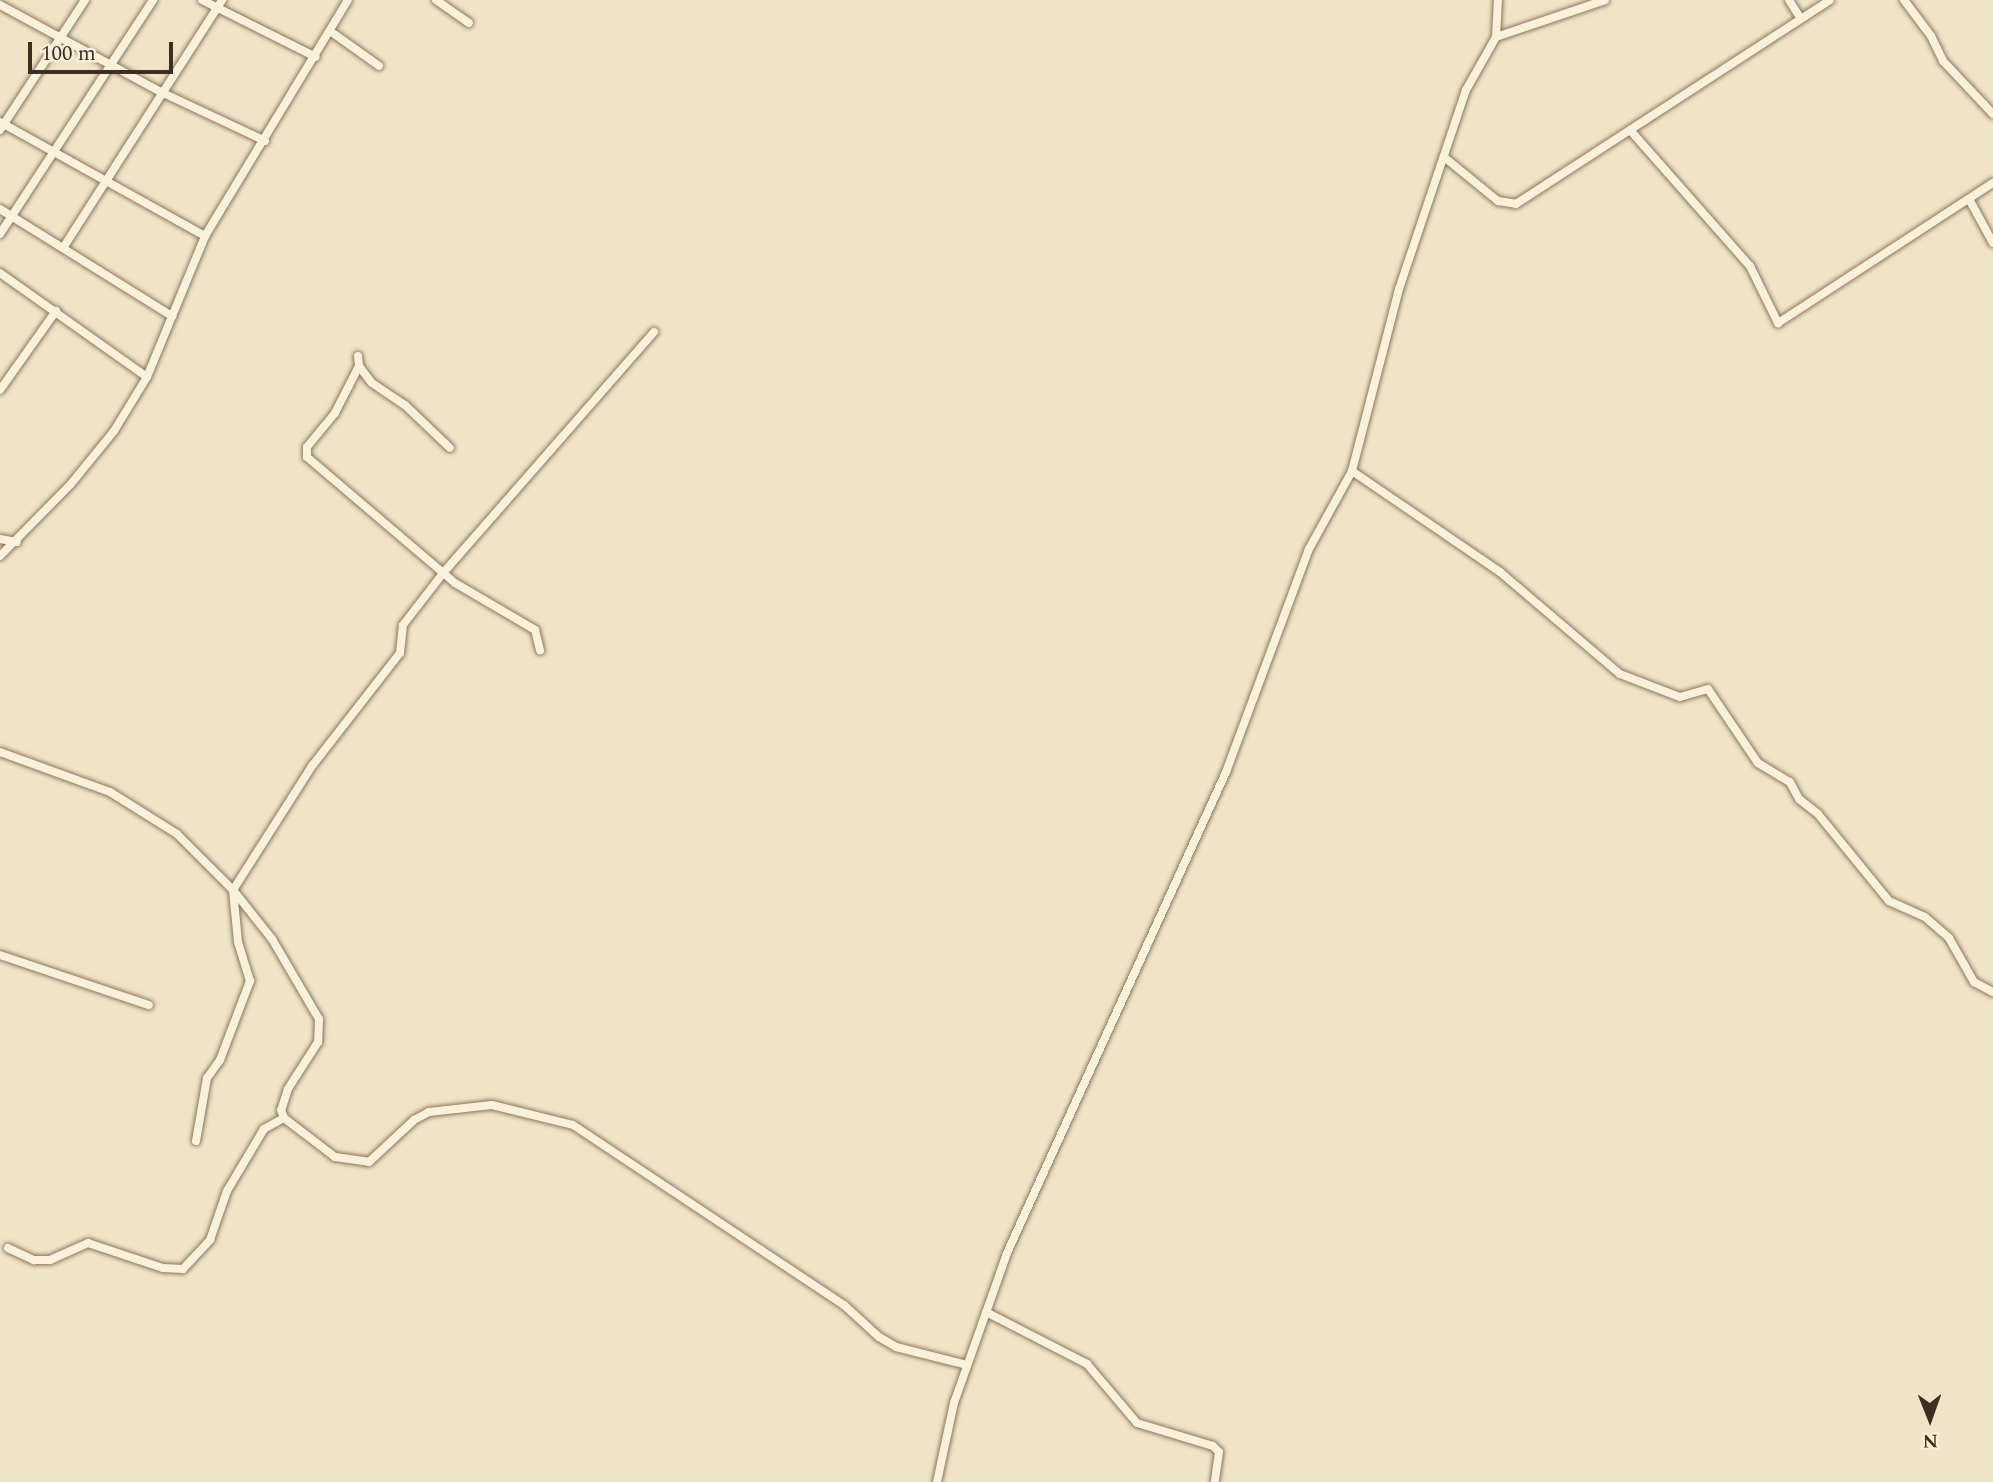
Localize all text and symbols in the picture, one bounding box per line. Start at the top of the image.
scale bar [32,28,177,72]
text: 100 m [41,38,96,70]
north arrow [1895,1384,1965,1454]
text: N [1922,1426,1938,1455]

